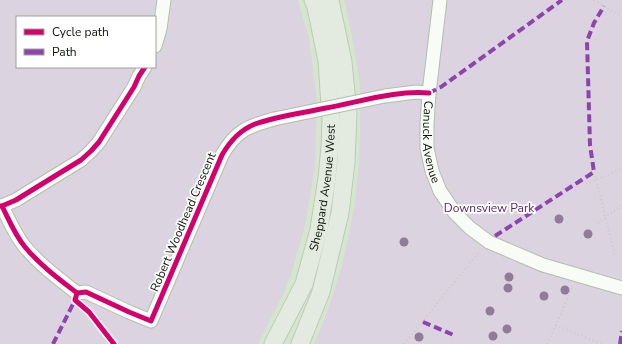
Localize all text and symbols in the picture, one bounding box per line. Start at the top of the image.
legend [16,16,156,68]
text: Cycle path [52,24,109,40]
text: Path [52,44,77,60]
street label: Canuck Avenue [419,100,444,186]
street label: Sheppard Avenue West [305,123,339,253]
street label: Robert Woodhead Crescent [146,149,220,294]
park label: Downsview Park [444,200,535,216]

